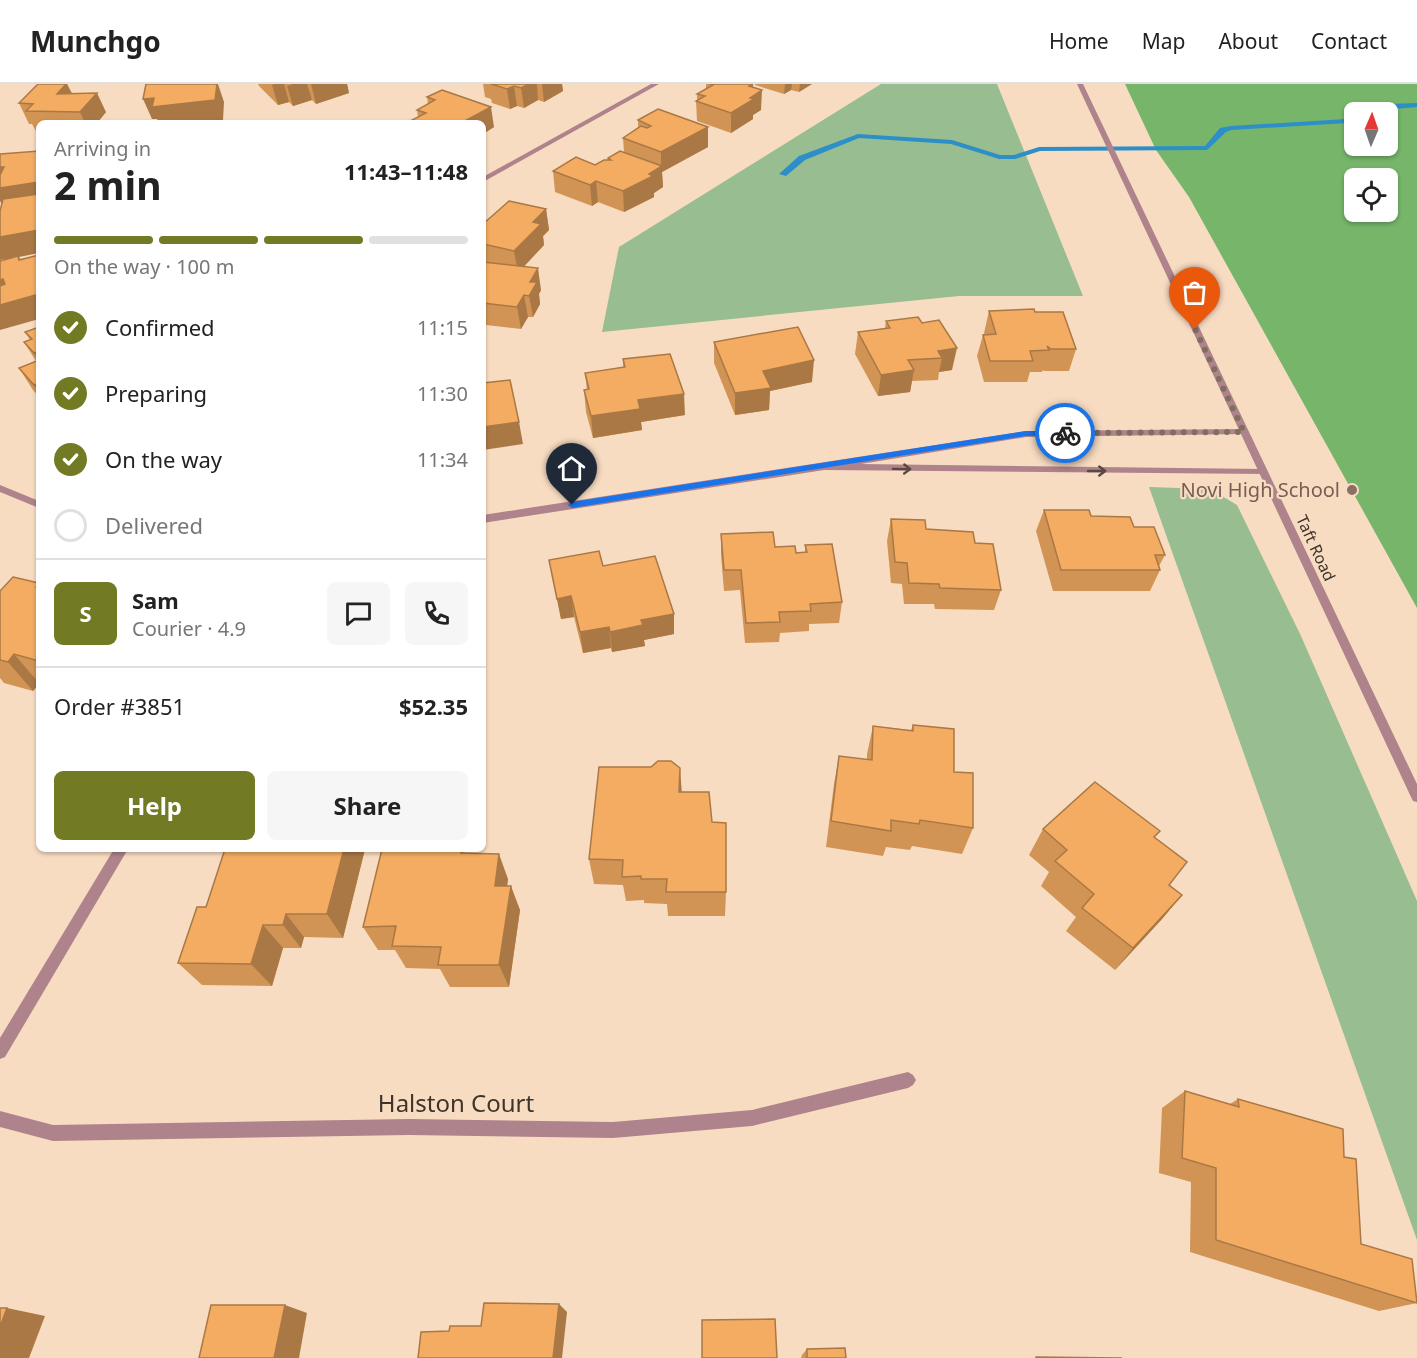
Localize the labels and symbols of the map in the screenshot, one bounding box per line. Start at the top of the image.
north arrow [1344,102,1398,156]
pin [1169,267,1220,329]
courier [1035,403,1095,463]
pin [546,443,597,505]
one-way arrow [891,463,911,474]
one-way arrow [1086,465,1106,477]
place label: Novi High School [1180,476,1340,503]
marker: Novi High School [1345,483,1359,497]
street label: Taft Road [1291,511,1341,585]
street label: Halston Court [378,1086,534,1119]

